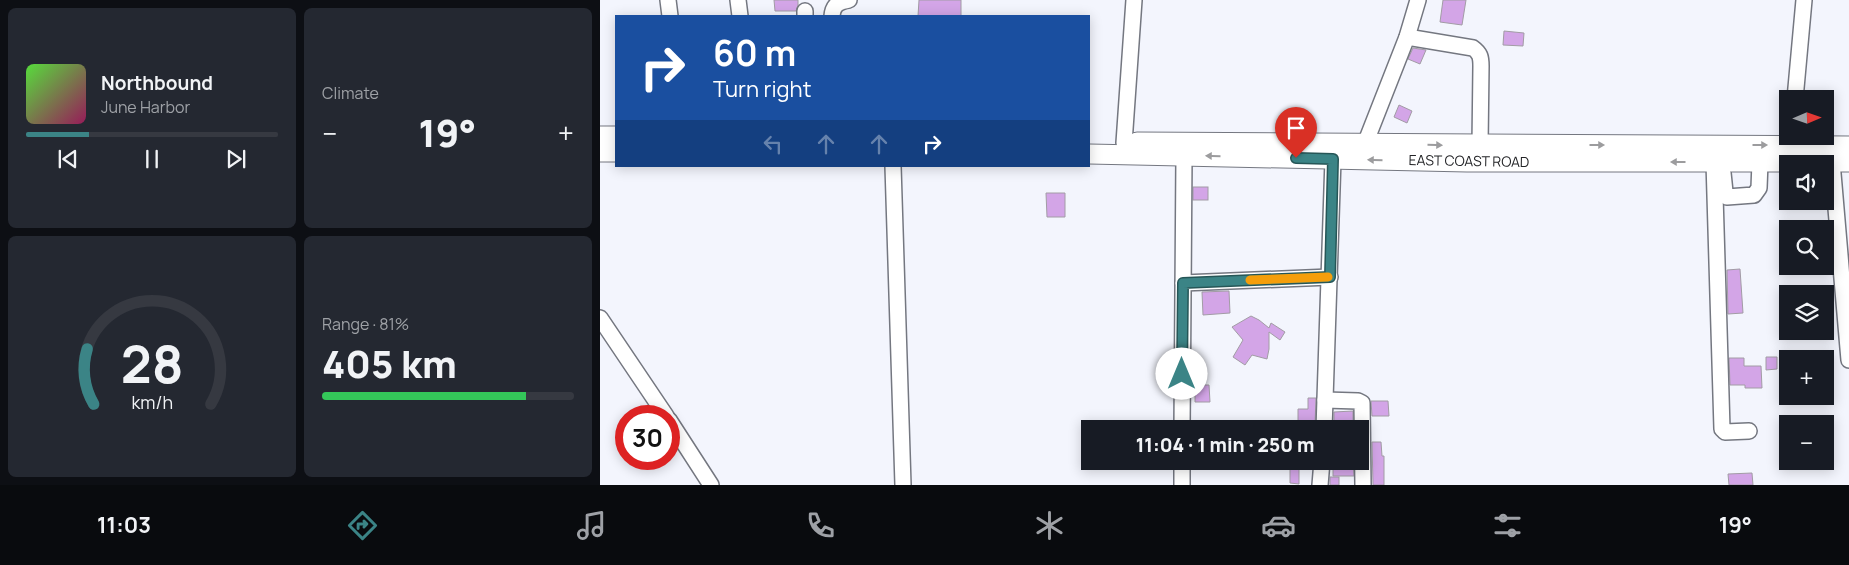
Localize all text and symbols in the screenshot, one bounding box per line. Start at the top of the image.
text: 60 m [713,29,796,77]
icon: right [630,35,695,100]
text: Northbound [101,70,213,96]
text: Turn right [713,74,811,104]
text: Climate [322,82,379,104]
north arrow [1779,90,1834,145]
map controls [1779,90,1834,470]
text: June Harbor [101,96,190,118]
text: 19° [418,106,476,158]
pin [1275,107,1317,158]
text: − [322,114,337,152]
text: + [558,114,574,152]
icon: arrive [1282,114,1310,142]
icon: left [759,130,787,158]
icon: ahead [812,130,840,158]
icon: ahead [865,130,893,158]
icon: right [918,130,946,158]
one-way arrow [1427,141,1443,149]
one-way arrow [1590,141,1606,149]
one-way arrow [1752,141,1768,149]
icon: previous [54,145,82,173]
icon: pause [138,145,166,173]
icon: next [222,145,250,173]
street label: EAST COAST ROAD [1409,150,1530,171]
one-way arrow [1205,152,1221,160]
button: sound [1779,155,1834,210]
one-way arrow [1367,156,1383,164]
one-way arrow [1670,158,1686,166]
button: search [1779,220,1834,275]
button: layers [1779,285,1834,340]
text: Range · 81% [322,313,409,335]
text: 28 [121,328,183,399]
text: 405 km [322,337,457,389]
position arrow [1155,347,1207,399]
button: + [1779,350,1834,405]
text: km/h [131,390,173,414]
speed limit sign: 30 [615,405,680,470]
button: − [1779,415,1834,470]
text: 11:04 · 1 min · 250 m [1136,432,1314,458]
icon: directions [345,508,380,543]
icon: music [574,508,609,543]
icon: phone [803,508,838,543]
icon: climate [1032,508,1067,543]
icon: car [1261,508,1296,543]
icon: filters [1490,508,1525,543]
text: 11:03 [97,510,151,540]
text: 19° [1719,510,1752,540]

